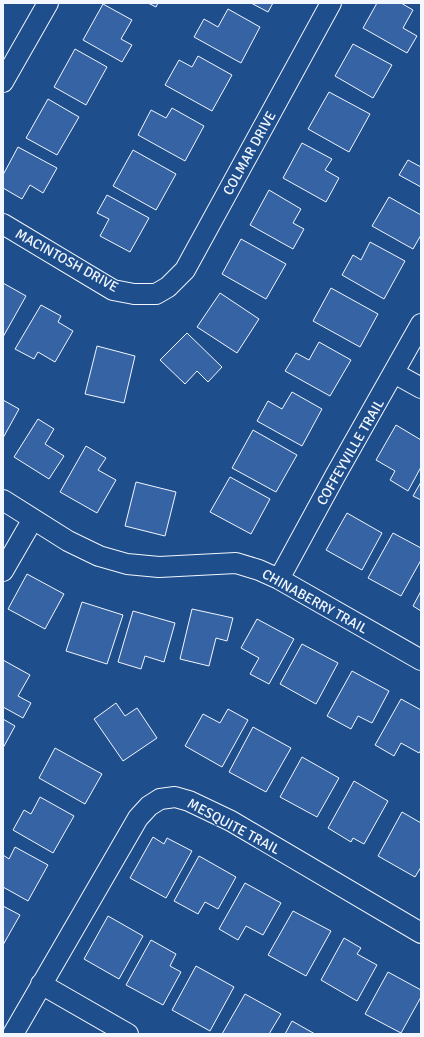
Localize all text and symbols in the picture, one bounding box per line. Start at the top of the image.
street label: COLMAR DRIVE [219,108,280,198]
street label: MACINTOSH DRIVE [12,225,121,296]
street label: COFFEYVILLE TRAIL [313,396,388,508]
street label: CHINABERRY TRAIL [259,565,371,638]
street label: MESQUITE TRAIL [184,795,283,858]

